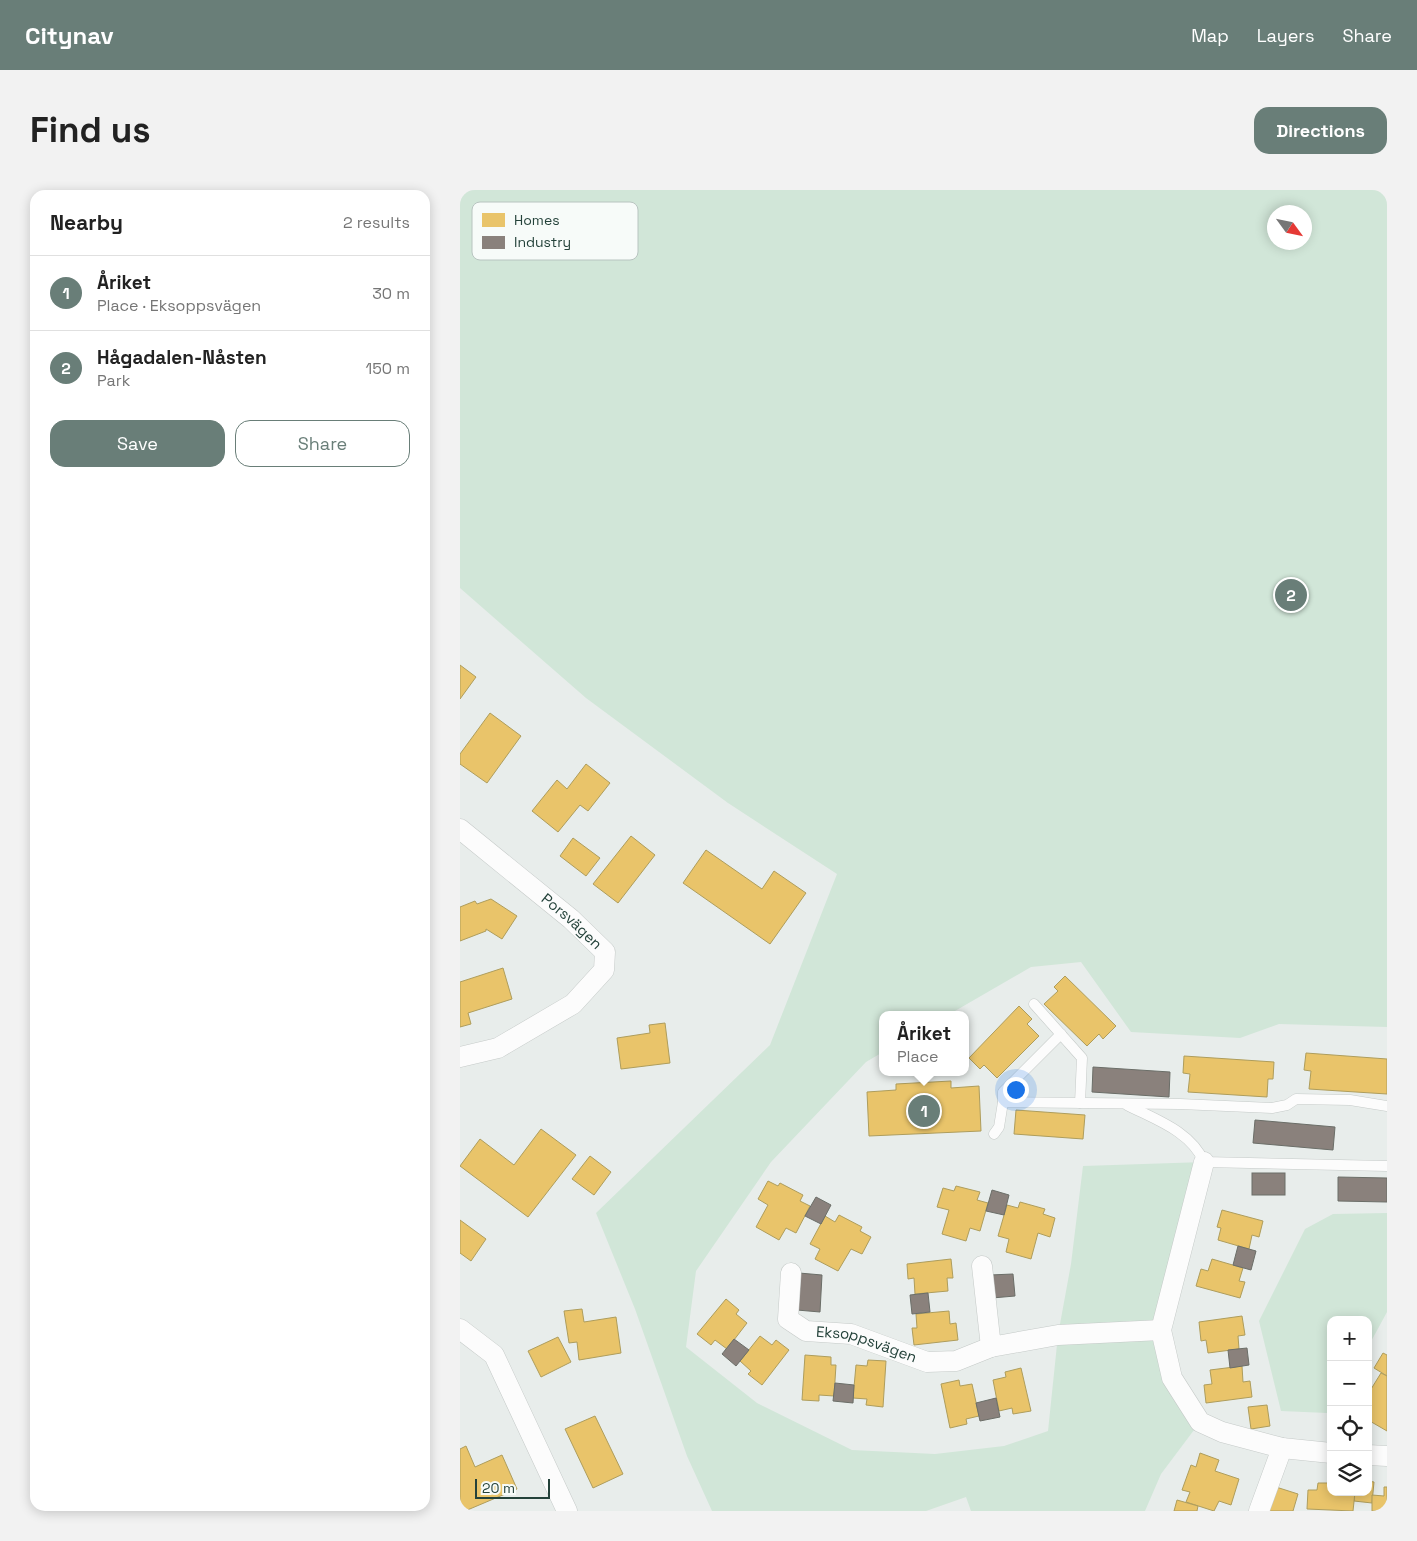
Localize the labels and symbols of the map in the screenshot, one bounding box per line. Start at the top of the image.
legend [472,202,638,260]
north arrow [1267,205,1312,250]
text: Homes [514,211,560,229]
text: Industry [514,233,571,251]
pin: 2 [1275,576,1307,614]
street label: Porsvägen [538,889,606,953]
your location [1003,1077,1029,1103]
pin: 1 [908,1092,940,1130]
street label: Eksoppsvägen [815,1322,920,1366]
scale bar [475,1476,550,1499]

